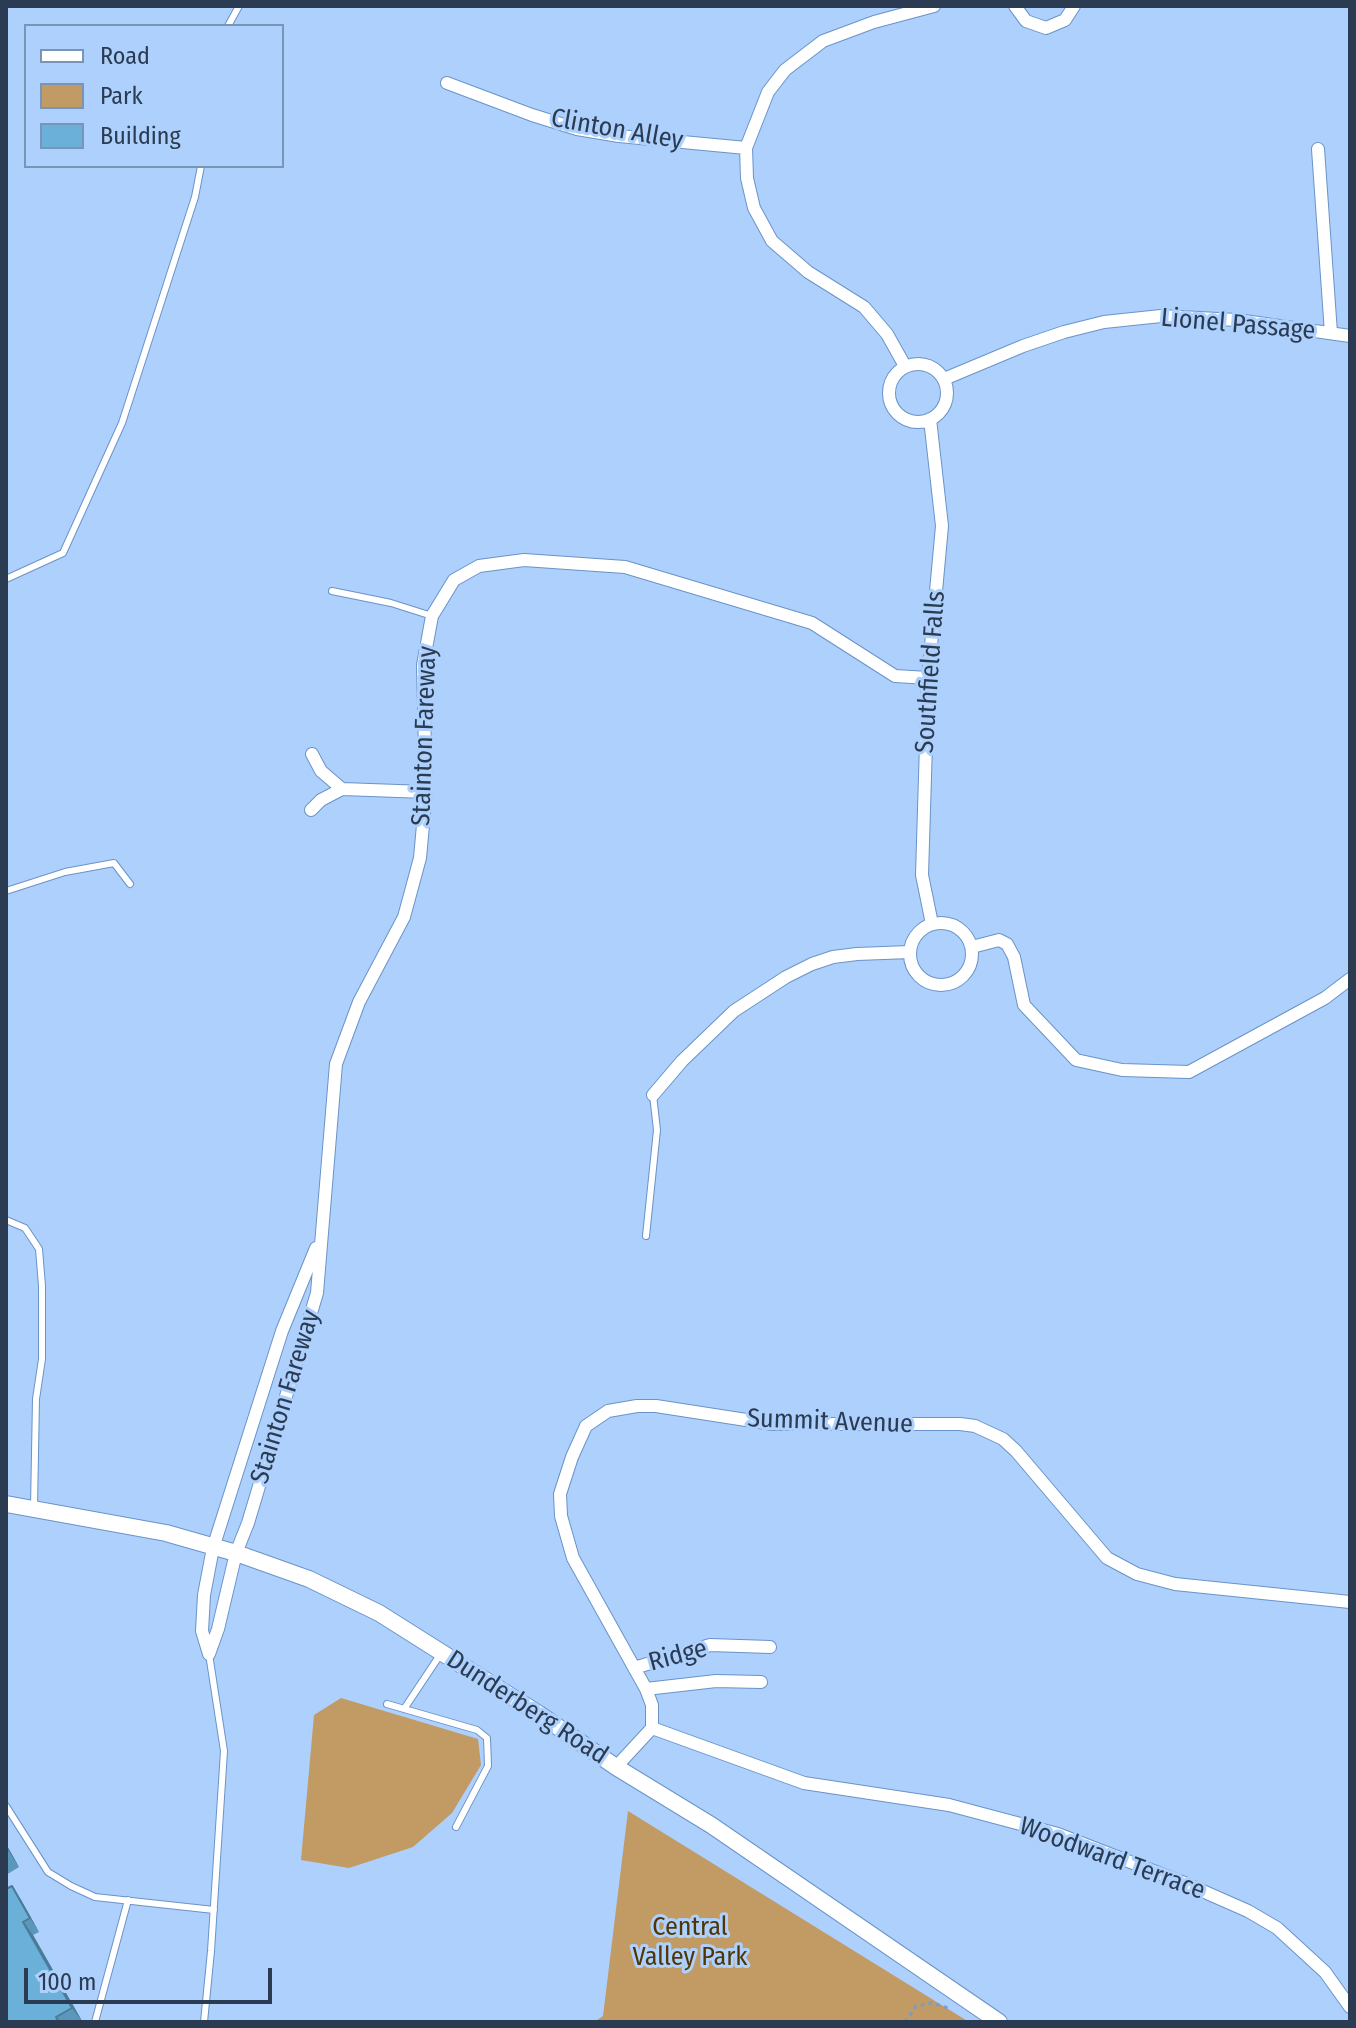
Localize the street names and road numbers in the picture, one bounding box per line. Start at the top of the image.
street label: Clinton Alley [549,103,685,157]
street label: Lionel Passage [1159,303,1317,347]
street label: Southfield Falls [910,590,952,754]
street label: Stainton Fareway [406,645,444,827]
street label: Stainton Fareway [245,1306,327,1488]
street label: Summit Avenue [747,1404,913,1440]
street label: Ridge [645,1633,711,1679]
street label: Dunderberg Road [441,1644,613,1772]
street label: Woodward Terrace [1015,1811,1209,1907]

